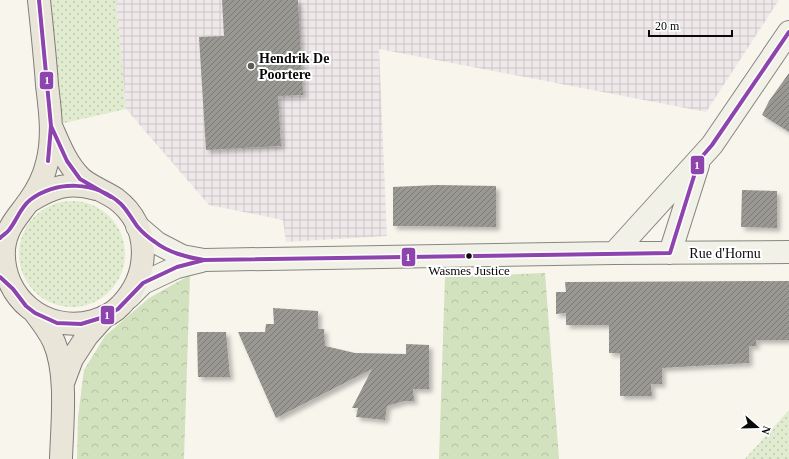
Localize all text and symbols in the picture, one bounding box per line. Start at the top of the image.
scale bar [649,12,732,38]
text: 20 m [655,19,680,33]
place label: Hendrik De Poortere [259,51,329,82]
marker: Hendrik De Poortere [246,61,256,71]
line badge: 1 [39,71,54,90]
text: 1 [44,74,50,86]
line badge: 1 [690,155,705,175]
text: 1 [694,159,700,171]
street label: Rue d'Hornu [689,246,761,261]
line badge: 1 [401,247,416,267]
text: 1 [405,251,411,263]
marker: Wasmes Justice [464,251,474,261]
place label: Wasmes Justice [428,263,510,278]
line badge: 1 [100,305,115,325]
text: 1 [104,309,110,321]
north arrow [737,407,777,447]
text: N [759,425,773,436]

